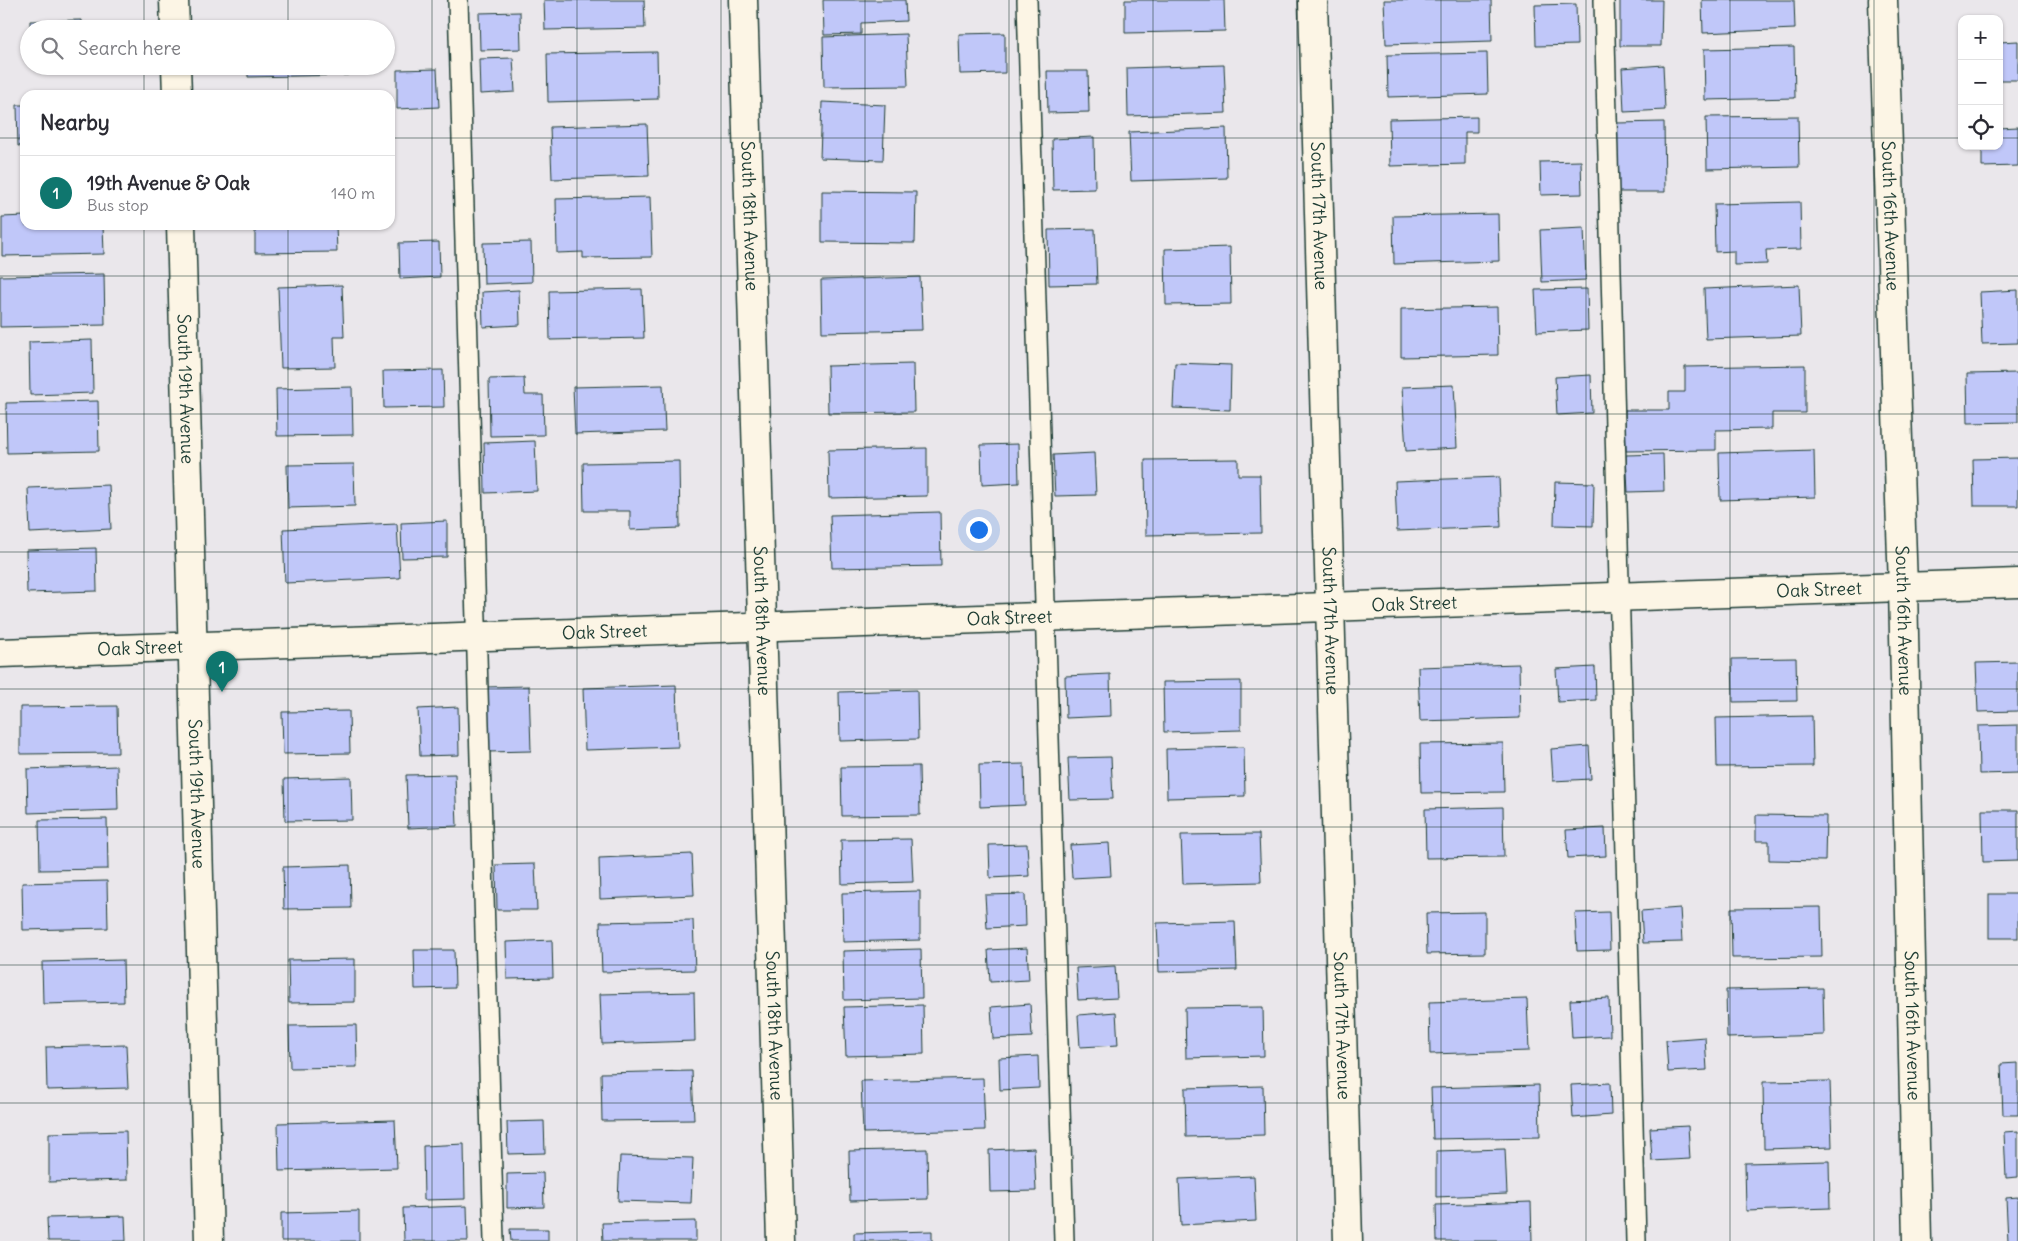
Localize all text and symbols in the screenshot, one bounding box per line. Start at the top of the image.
map controls [1958,15,2003,150]
button: + [1958,15,2003,60]
search box [20,20,395,75]
icon: search [38,34,66,62]
text: Search here [78,36,181,60]
button: − [1958,60,2003,105]
button: locate [1958,105,2003,150]
text: Nearby [40,109,110,136]
street label: South 16th Avenue [1877,140,1905,291]
street label: South 18th Avenue [736,141,764,291]
street label: South 17th Avenue [1306,141,1333,290]
text: 19th Avenue & Oak [87,171,250,195]
text: 1 [53,183,59,203]
text: 140 m [331,183,375,203]
text: Bus stop [87,195,149,215]
street label: South 19th Avenue [172,314,200,464]
your location [966,517,992,543]
street label: South 18th Avenue [749,545,776,696]
street label: South 16th Avenue [1891,545,1917,696]
street label: South 17th Avenue [1317,546,1345,695]
street label: Oak Street [1776,576,1862,602]
street label: Oak Street [1371,590,1457,616]
street label: Oak Street [966,605,1053,630]
street label: Oak Street [561,619,648,645]
street label: Oak Street [97,635,183,661]
pin: 1 [206,651,238,692]
street label: South 19th Avenue [184,718,211,869]
street label: South 18th Avenue [761,950,789,1101]
street label: South 16th Avenue [1900,950,1926,1101]
street label: South 17th Avenue [1329,951,1356,1100]

